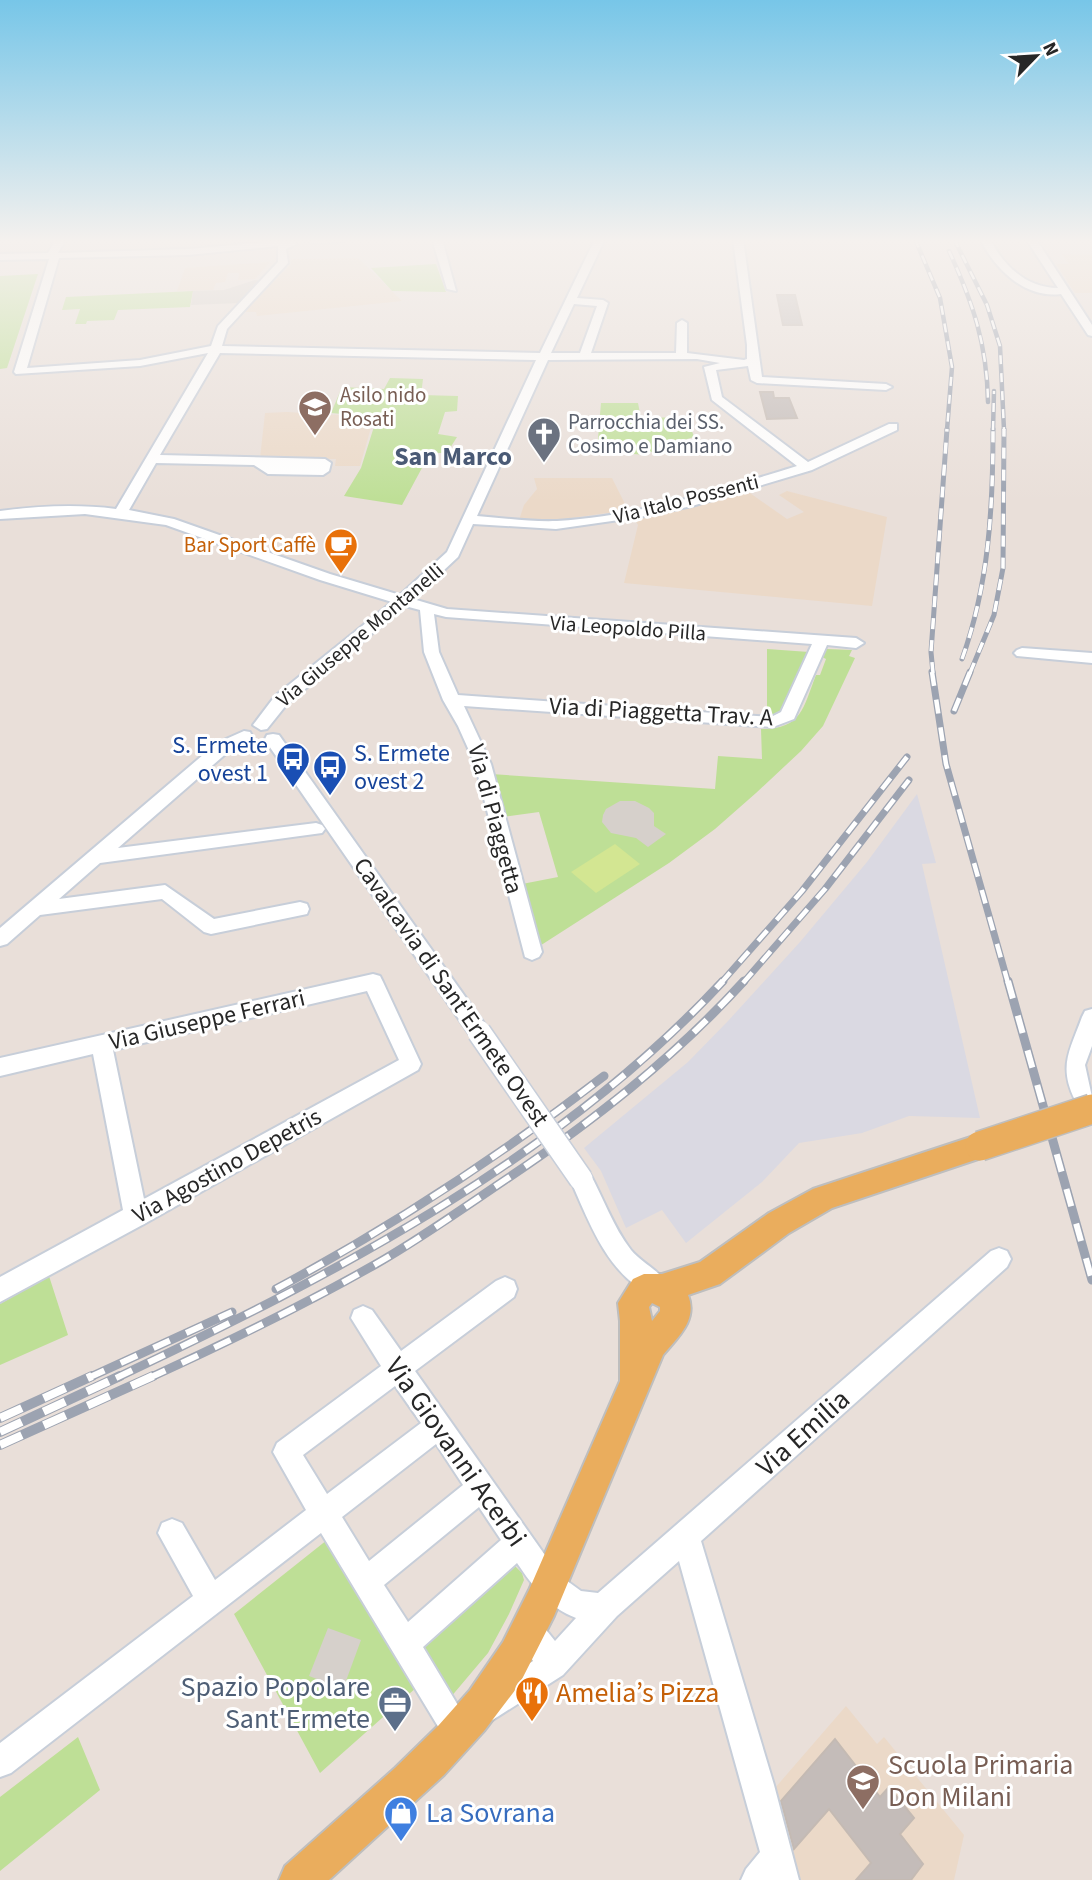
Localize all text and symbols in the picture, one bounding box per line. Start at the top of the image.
north arrow [1001,21,1071,91]
text: N [1035,38,1065,61]
place label: Asilo nido Rosati [340,380,426,434]
school or university icon: Asilo nido Rosati [296,388,334,437]
place label: Parrocchia dei SS. Cosimo e Damiano [568,407,732,461]
church icon: Parrocchia dei SS. Cosimo e Damiano [525,415,563,464]
district label: San Marco [394,438,512,475]
street label: Via Italo Possenti [610,466,762,532]
cafe icon: Bar Sport Caffè [322,526,360,575]
place label: Bar Sport Caffè [184,530,316,560]
street label: Via Giuseppe Montanelli [270,556,450,714]
street label: Via Leopoldo Pilla [549,608,707,648]
street label: Via di Piaggetta Trav. A [548,689,774,735]
place label: S. Ermete ovest 1 [172,728,268,791]
place label: S. Ermete ovest 2 [354,736,450,799]
bus stop icon: S. Ermete ovest 1 [274,740,312,789]
street label: Via di Piaggetta [458,740,532,898]
bus stop icon: S. Ermete ovest 2 [311,748,349,797]
street label: Cavalcavia di Sant'Ermete Ovest [344,850,558,1134]
street label: Via Giuseppe Ferrari [106,980,308,1060]
street label: Via Agostino Depetris [126,1099,328,1233]
street label: Via Giovanni Acerbi [376,1349,536,1555]
street label: Via Emilia [747,1380,859,1486]
place label: Spazio Popolare Sant'Ermete [181,1667,370,1739]
place label: Amelia’s Pizza [556,1673,719,1713]
restaurant icon: Amelia’s Pizza [513,1674,551,1723]
office icon: Spazio Popolare Sant'Ermete [376,1684,414,1733]
place label: Scuola Primaria Don Milani [888,1745,1073,1817]
school or university icon: Scuola Primaria Don Milani [844,1762,882,1811]
place label: La Sovrana [426,1793,555,1833]
shop icon: La Sovrana [382,1794,420,1843]

